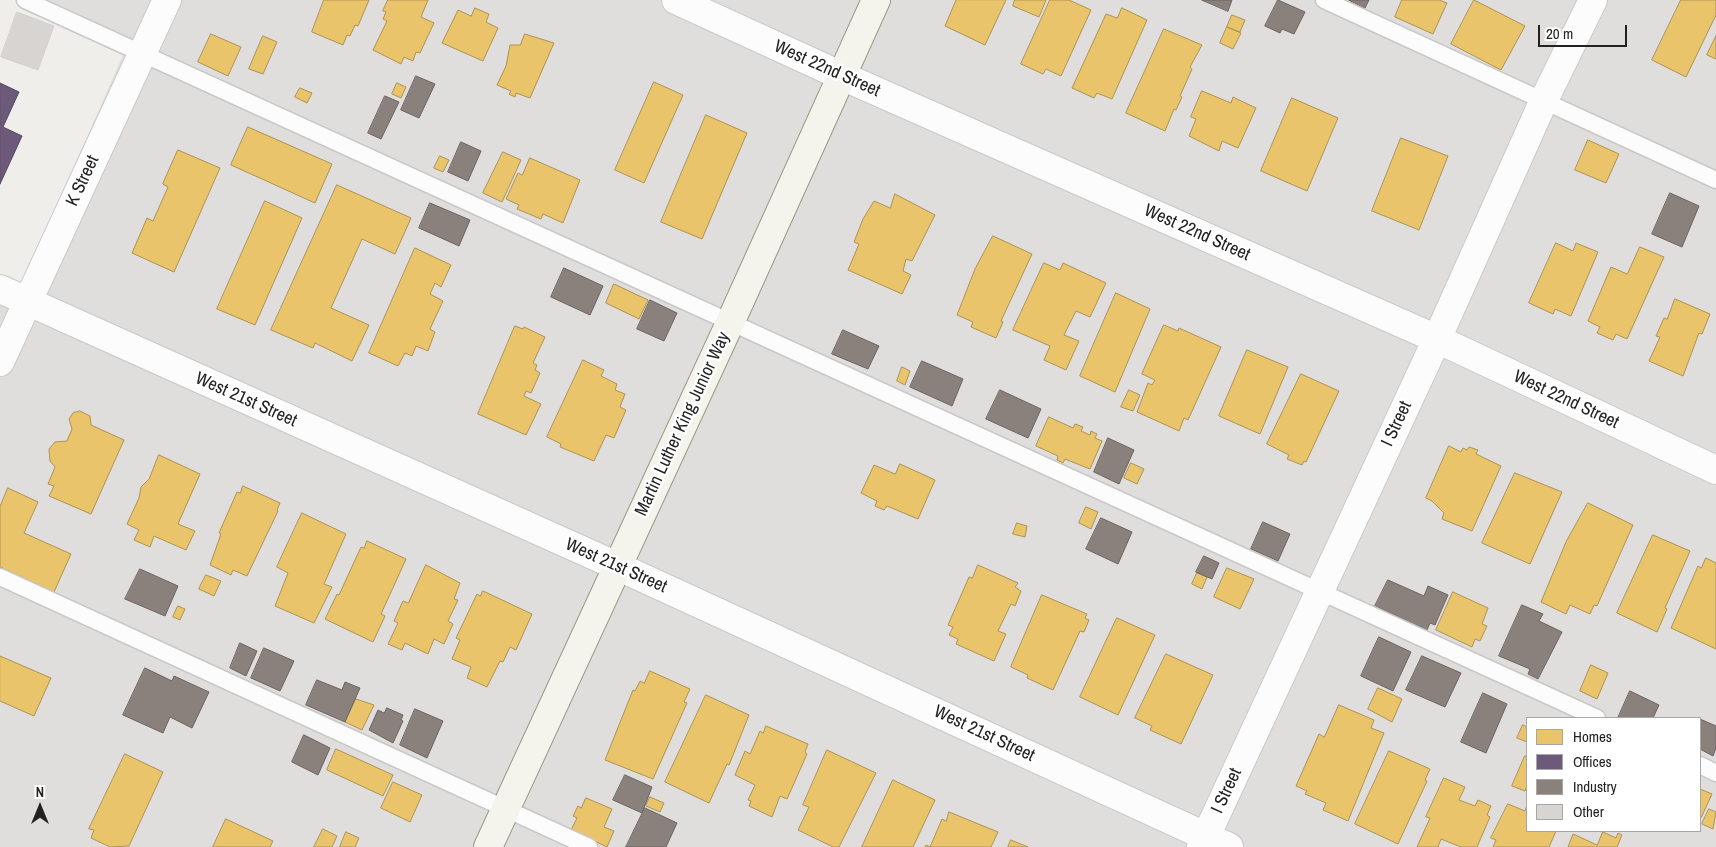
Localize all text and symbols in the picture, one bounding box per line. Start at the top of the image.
scale bar [1541,15,1630,47]
text: 20 m [1546,23,1573,44]
street label: West 22nd Street [771,36,883,102]
street label: K Street [62,152,104,210]
street label: West 22nd Street [1141,200,1253,266]
street label: Martin Luther King Junior Way [631,329,735,519]
street label: West 22nd Street [1510,366,1622,434]
street label: West 21st Street [192,368,300,432]
street label: I Street [1377,398,1417,450]
street label: West 21st Street [562,534,670,598]
street label: West 21st Street [930,701,1038,767]
legend [1526,717,1701,832]
text: Homes [1573,726,1612,747]
text: Offices [1573,751,1612,772]
street label: I Street [1207,765,1247,817]
text: Industry [1573,776,1617,797]
north arrow [15,782,65,832]
text: N [36,783,44,801]
text: Other [1573,801,1604,822]

